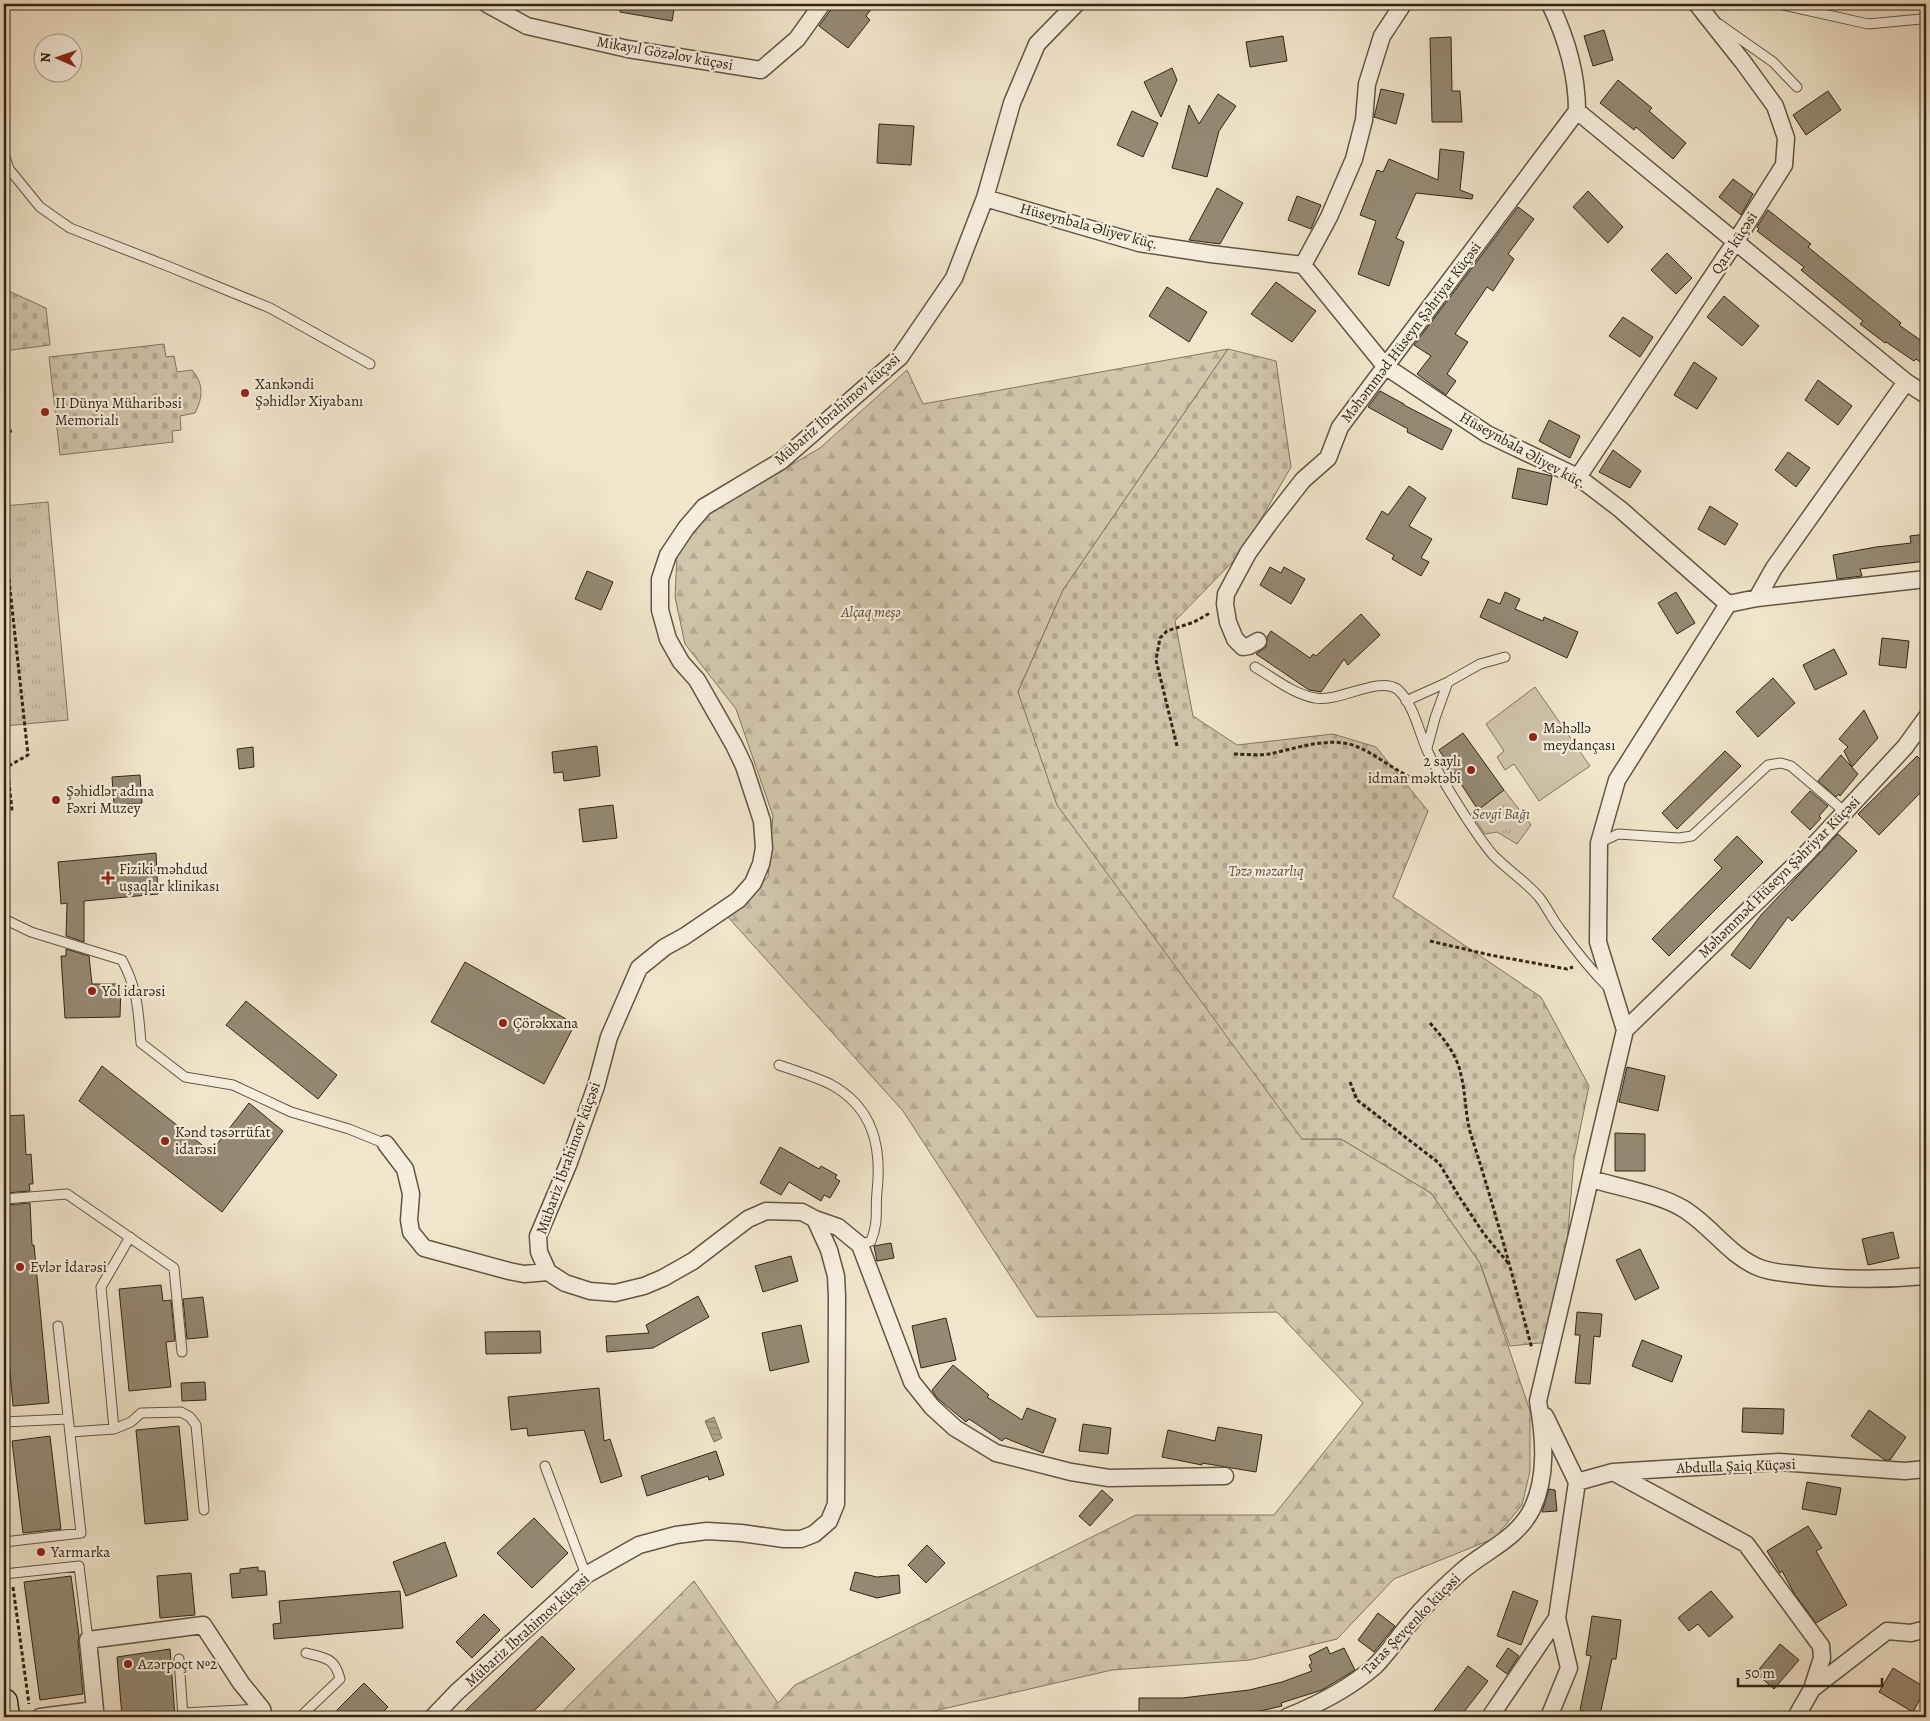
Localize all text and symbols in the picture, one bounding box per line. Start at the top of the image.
street label: Mikayıl Gözəlov küçəsi [595,31,735,75]
north arrow [32,32,82,82]
text: N [36,52,55,63]
street label: Hüseynbala Əliyev küç. [1018,198,1160,254]
street label: Qars küçəsi [1706,208,1762,278]
street label: Məhəmməd Hüseyn Şəhriyar Küçəsi [1336,238,1486,426]
street label: Mübariz İbrahimov küçəsi [770,349,904,469]
place label: Xankəndi Şəhidlər Xiyabanı [255,374,363,411]
marker: Xankəndi Şəhidlər Xiyabanı [239,387,251,399]
place label: II Dünya Müharibəsi Memorialı [55,393,182,430]
marker: II Dünya Müharibəsi Memorialı [39,406,51,418]
street label: Hüseynbala Əliyev küç. [1456,407,1590,493]
park label: Alçaq meşə [840,602,901,622]
place label: Məhəllə meydançası [1543,718,1615,755]
marker: Məhəllə meydançası [1527,731,1539,743]
place label: 2 saylı idman məktəbi [1368,751,1461,788]
marker: 2 saylı idman məktəbi [1465,764,1477,776]
place label: Şəhidlər adına Fəxri Muzey [66,781,154,818]
street label: Məhəmməd Hüseyn Şəhriyar Küçəsi [1694,792,1864,962]
marker: Şəhidlər adına Fəxri Muzey [50,794,62,806]
park label: Sevgi Bağı [1472,804,1530,824]
place label: Fiziki məhdud uşaqlar klinikası [119,859,219,896]
park label: Təzə məzarlıq [1228,861,1304,881]
marker: Fiziki məhdud uşaqlar klinikası [101,871,115,885]
place label: Yol idarəsi [101,981,165,1001]
marker: Yol idarəsi [86,985,98,997]
place label: Çörəkxana [513,1013,578,1033]
marker: Çörəkxana [497,1017,509,1029]
street label: Mübariz İbrahimov küçəsi [531,1079,605,1237]
place label: Kənd təsərrüfat idarəsi [175,1122,271,1159]
marker: Kənd təsərrüfat idarəsi [159,1135,171,1147]
place label: Evlər İdarəsi [30,1257,107,1277]
marker: Evlər İdarəsi [14,1261,26,1273]
street label: Abdulla Şaiq Küçəsi [1675,1454,1796,1478]
place label: Yarmarka [50,1542,110,1562]
marker: Yarmarka [35,1546,47,1558]
street label: Mübariz İbrahimov küçəsi [461,1569,593,1691]
street label: Taras Şevçenko küçəsi [1357,1569,1465,1679]
place label: Azərpoçt №2 [137,1654,217,1674]
scale bar [1738,1656,1881,1688]
marker: Azərpoçt №2 [122,1658,134,1670]
text: 50 m [1745,1663,1775,1683]

